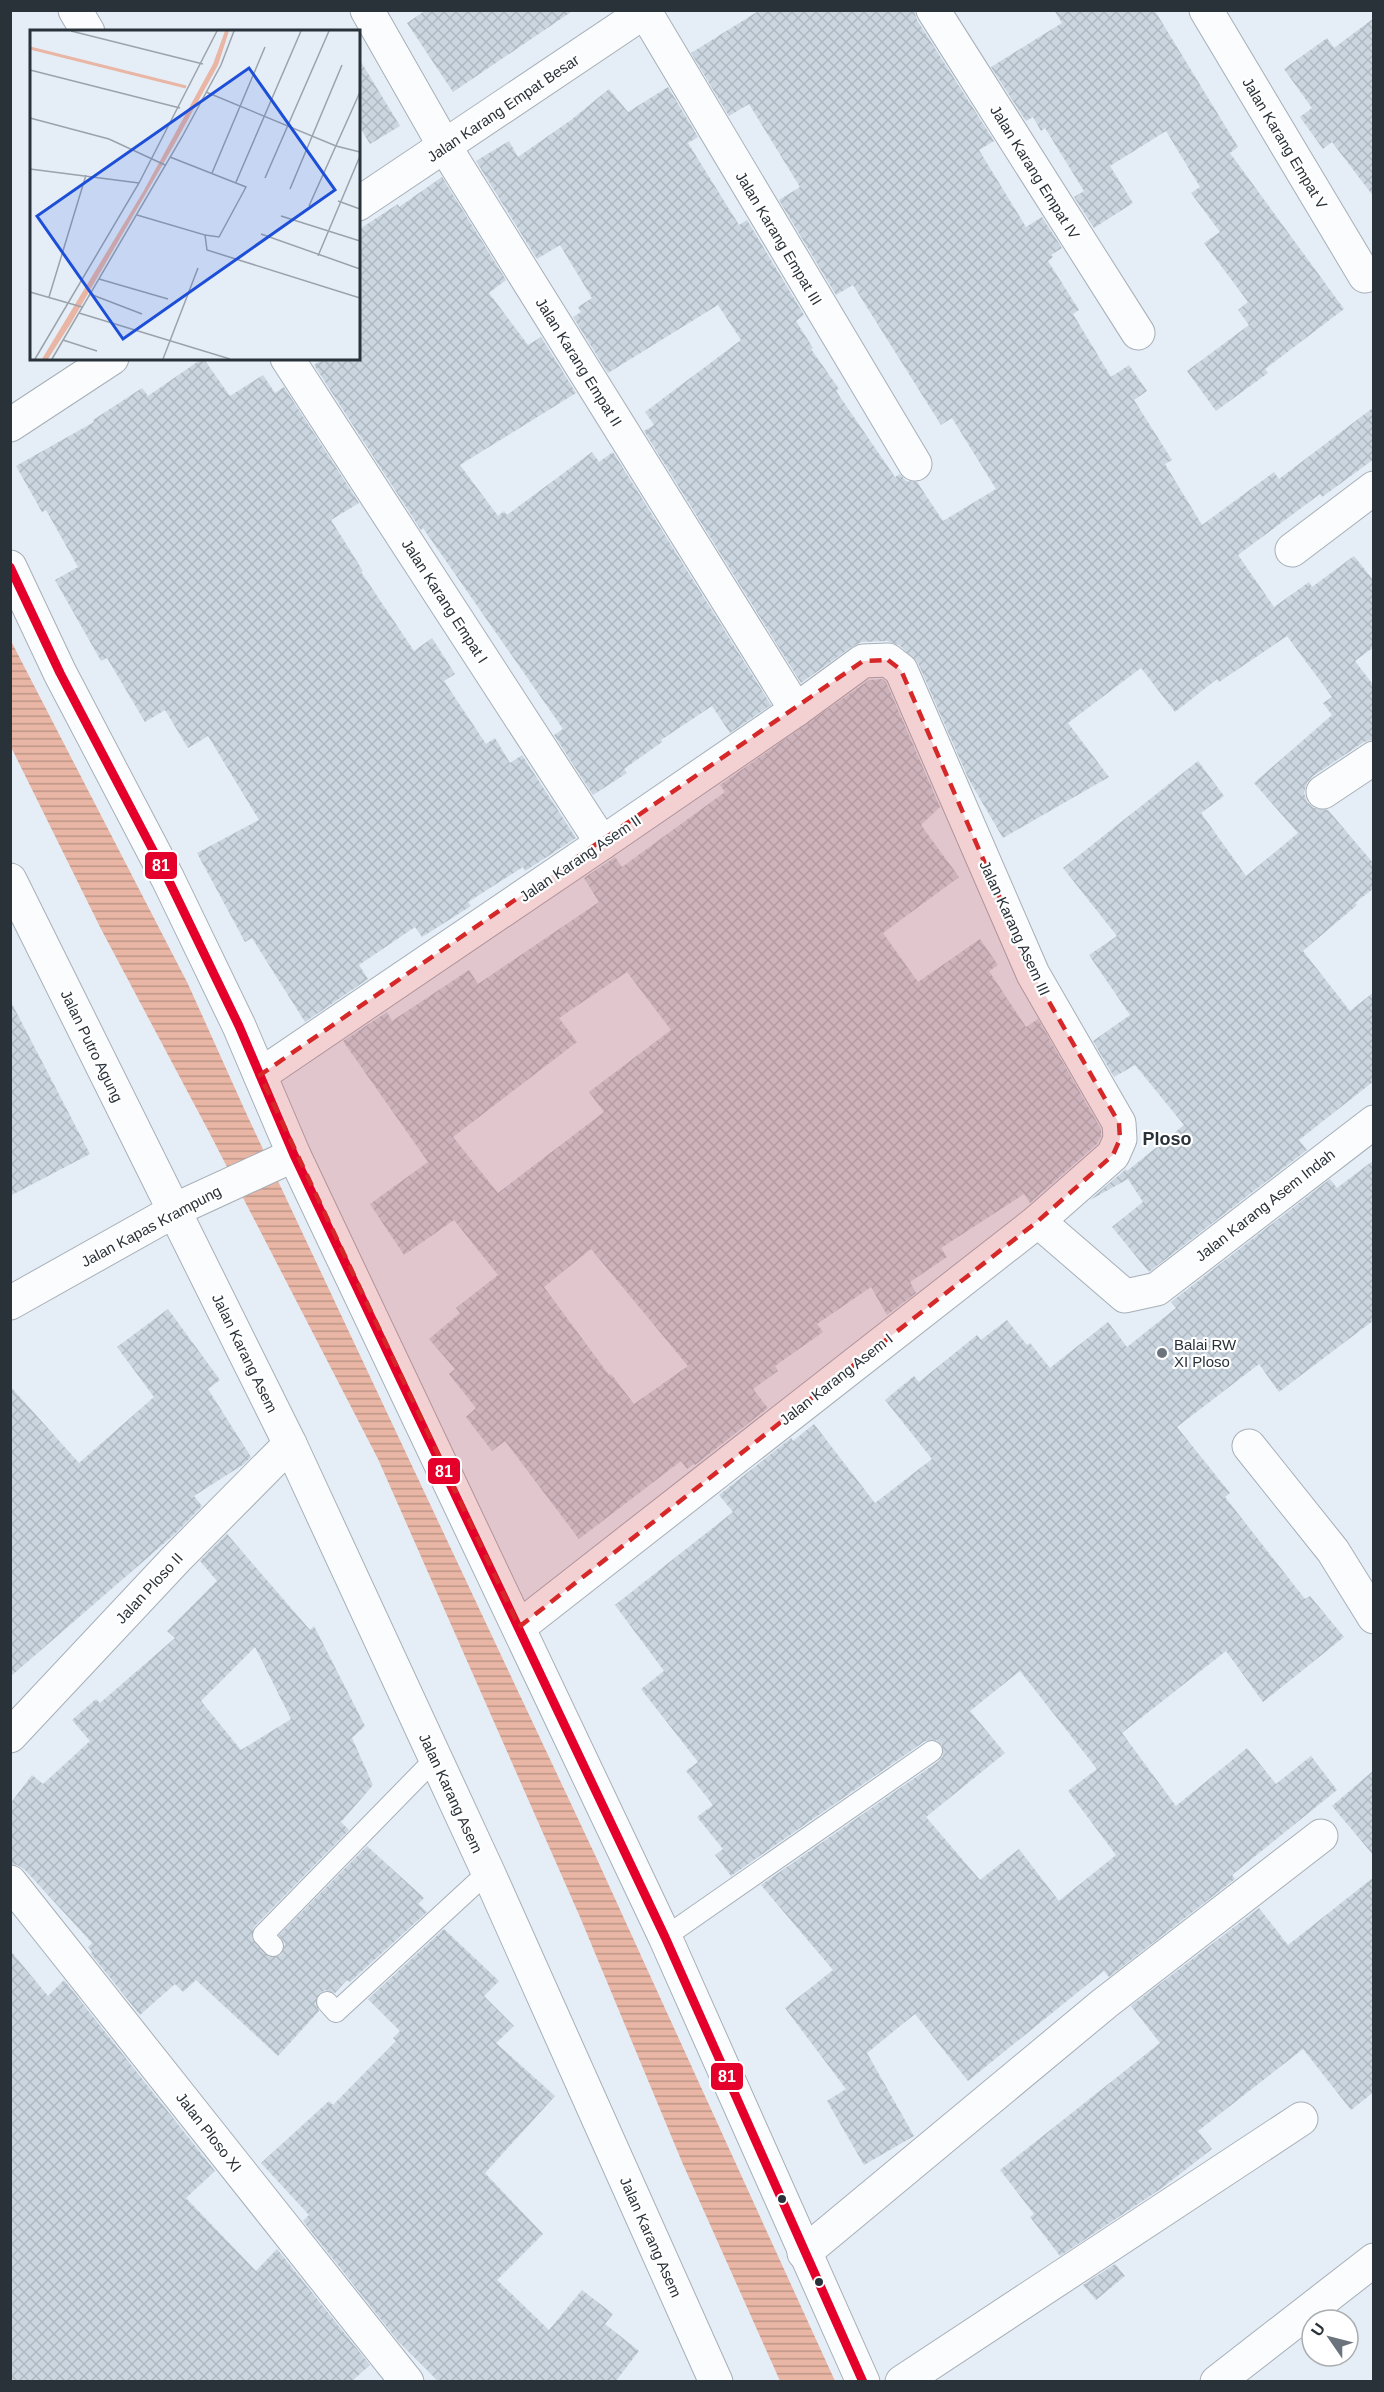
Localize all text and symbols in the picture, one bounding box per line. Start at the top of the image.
inset map [30,30,360,360]
street label: Jalan Karang Empat Besar [424,51,582,165]
street label: Jalan Karang Empat V [1239,74,1331,212]
street label: Jalan Karang Empat IV [987,102,1083,242]
street label: Jalan Karang Empat III [732,168,826,308]
street label: Jalan Karang Empat II [532,295,626,429]
street label: Jalan Karang Empat I [399,536,491,666]
street label: Jalan Karang Asem II [516,811,644,905]
line badge: 81 [144,851,178,880]
text: 81 [152,857,170,874]
street label: Jalan Karang Asem III [976,858,1054,998]
street label: Jalan Putro Agung [57,987,127,1105]
district label: Ploso [1142,1129,1192,1149]
street label: Jalan Karang Asem Indah [1192,1145,1338,1265]
street label: Jalan Kapas Krampung [78,1182,224,1270]
street label: Jalan Karang Asem [209,1291,281,1415]
street label: Jalan Karang Asem I [776,1330,896,1428]
place label: Balai RW XI Ploso [1174,1336,1237,1370]
marker: Balai RW XI Ploso [1155,1346,1169,1360]
line badge: 81 [427,1457,461,1485]
text: 81 [435,1463,453,1480]
street label: Jalan Ploso II [112,1549,186,1627]
street label: Jalan Karang Asem [416,1730,486,1856]
line badge: 81 [710,2062,744,2091]
text: 81 [718,2068,736,2085]
street label: Jalan Ploso XI [173,2089,245,2175]
street label: Jalan Karang Asem [617,2174,685,2300]
unlabelled marker [776,2193,788,2205]
unlabelled marker [813,2276,825,2288]
north arrow [1300,2308,1360,2368]
text: U [1308,2320,1328,2339]

